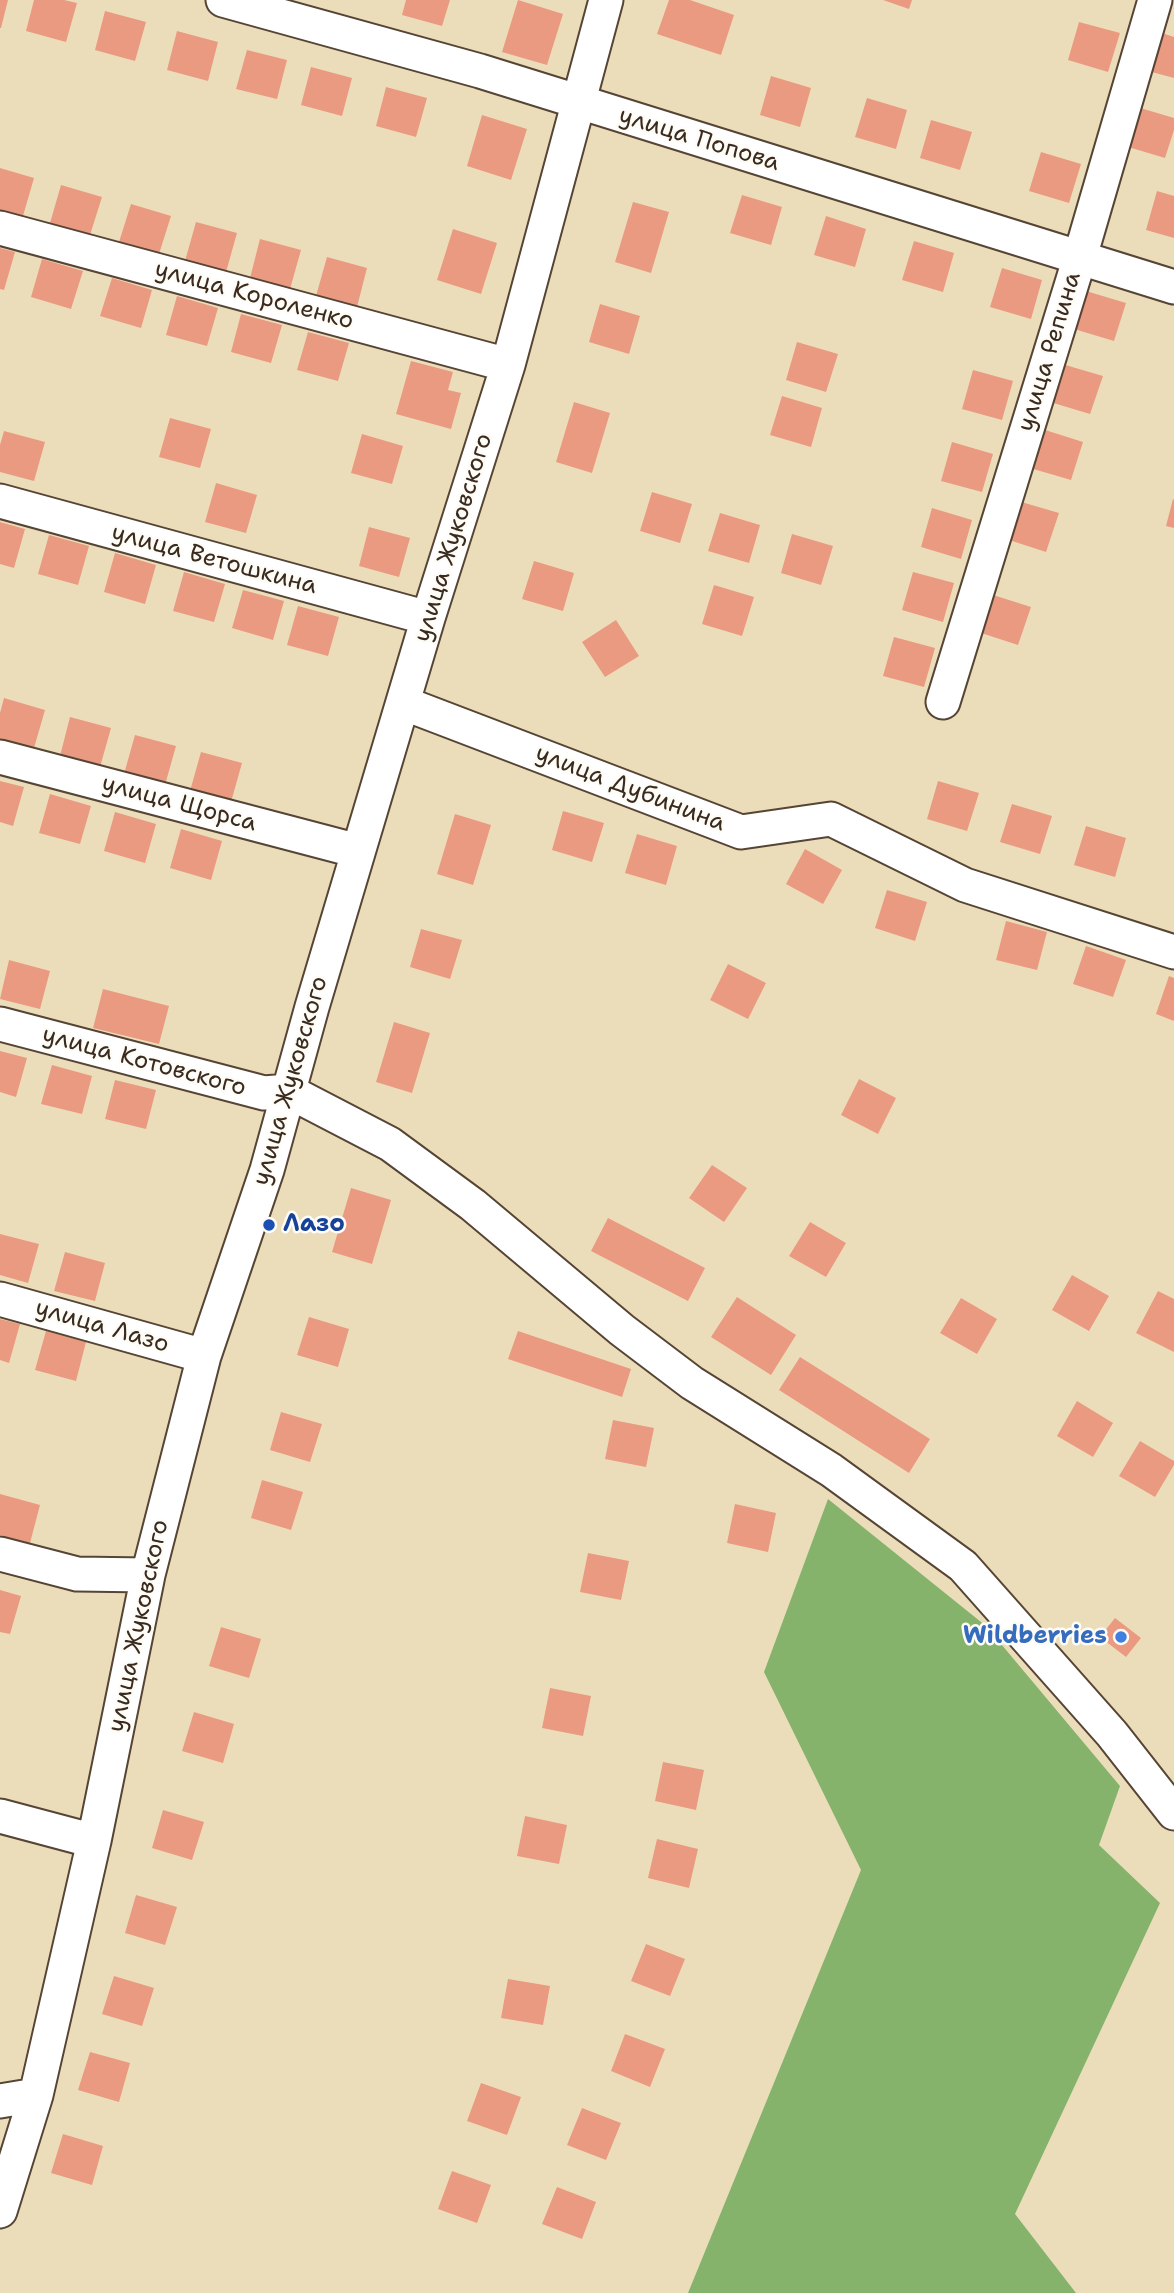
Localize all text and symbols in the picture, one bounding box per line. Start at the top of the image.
street label: улица Попова [615,102,783,178]
street label: улица Короленко [151,256,357,336]
street label: улица Репина [1012,269,1088,435]
street label: улица Жуковского [409,430,499,646]
street label: улица Ветошкина [108,519,320,601]
street label: улица Дубинина [531,740,729,838]
street label: улица Щорса [98,769,260,839]
street label: улица Жуковского [247,973,335,1189]
street label: улица Котовского [39,1021,249,1103]
place label: Лазо [283,1211,345,1239]
marker: Лазо [261,1217,277,1233]
street label: улица Лазо [32,1294,172,1360]
street label: улица Жуковского [102,1517,176,1735]
place label: Wildberries [963,1623,1107,1651]
marker: Wildberries [1113,1629,1129,1645]

